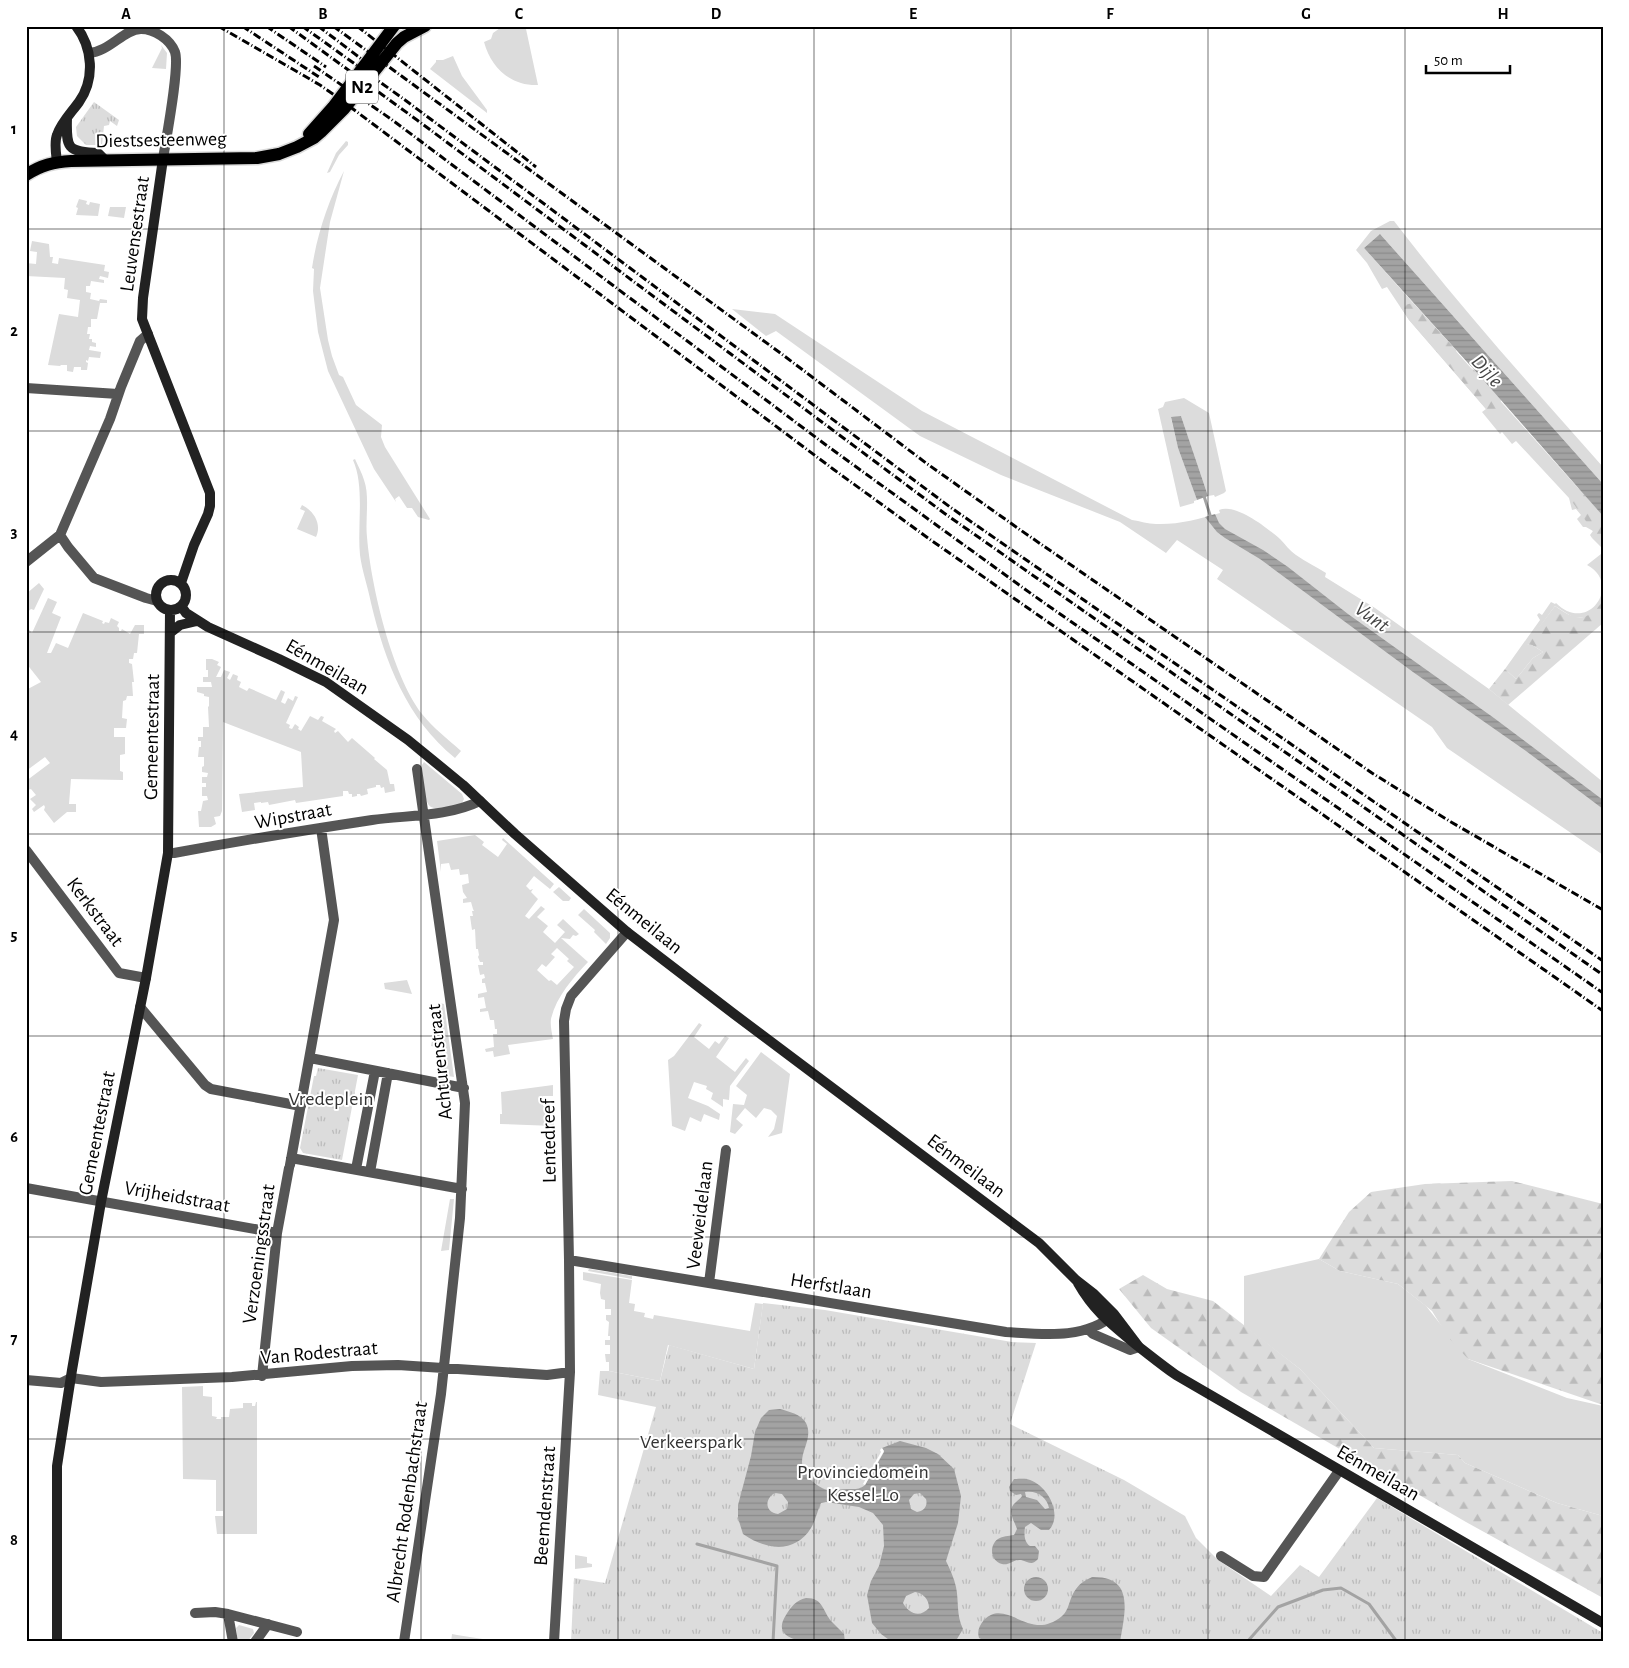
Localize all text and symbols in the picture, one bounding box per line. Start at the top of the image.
text: A [121,6,131,22]
text: B [318,6,328,22]
text: C [515,6,524,22]
text: D [711,6,722,22]
text: E [909,6,917,22]
text: F [1106,6,1114,22]
text: G [1301,6,1311,22]
text: H [1497,6,1509,22]
scale bar [1426,42,1510,74]
text: 50 m [1434,53,1463,68]
road number: N2 [346,70,378,104]
text: 1 [11,121,17,137]
street label: Diestsesteenweg [95,129,227,151]
street label: Leuvensestraat [117,174,153,293]
text: 2 [10,323,18,339]
water label: Dijle [1467,351,1507,391]
text: 3 [11,524,18,540]
water label: Vunt [1351,598,1393,636]
street label: Eénmeilaan [282,635,372,699]
street label: Gemeentestraat [141,673,163,800]
text: 4 [10,726,18,742]
street label: Wipstraat [253,799,334,833]
street label: Kerkstraat [63,874,127,951]
street label: Eénmeilaan [602,884,686,958]
text: 5 [11,927,18,943]
street label: Achturenstraat [424,1002,456,1121]
street label: Gemeentestraat [75,1069,119,1197]
park label: Vredeplein [288,1089,374,1109]
street label: Lentedreef [538,1098,560,1183]
text: 6 [10,1129,18,1145]
street label: Eénmeilaan [923,1130,1009,1202]
street label: Veeweidelaan [683,1160,717,1270]
street label: Vrijheidstraat [123,1178,232,1216]
street label: Verzoeningsstraat [239,1182,279,1325]
street label: Herfstlaan [789,1270,873,1302]
text: 7 [11,1331,18,1347]
street label: Van Rodestraat [260,1338,379,1368]
street label: Albrecht Rodenbachstraat [383,1400,431,1604]
park label: Verkeerspark [640,1432,742,1452]
street label: Eénmeilaan [1333,1441,1423,1505]
street label: Beemdenstraat [531,1445,559,1566]
park label: Provinciedomein Kessel-Lo [797,1462,929,1505]
text: 8 [10,1532,18,1548]

